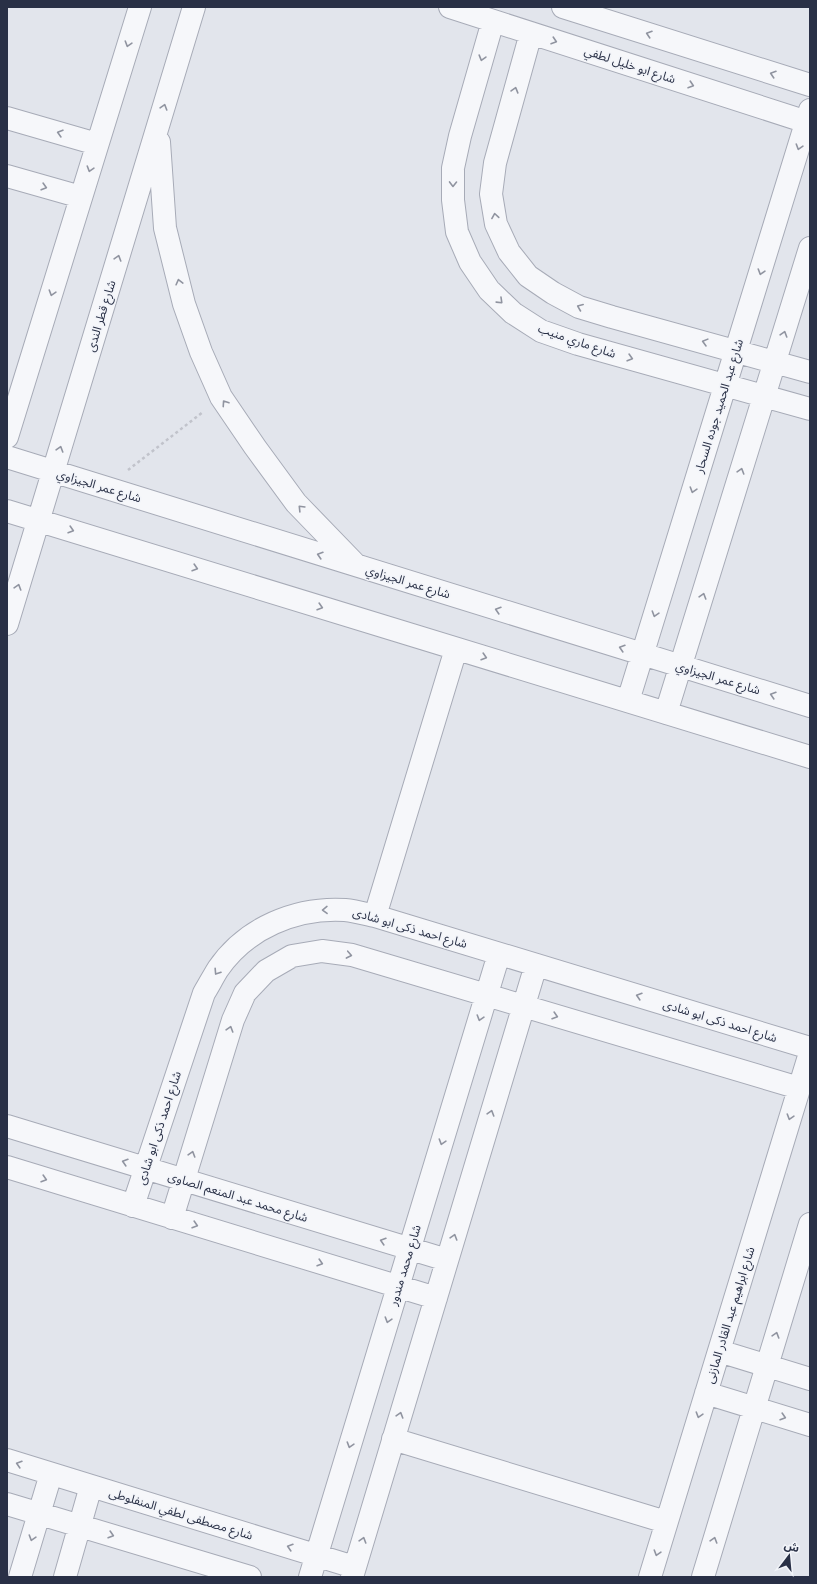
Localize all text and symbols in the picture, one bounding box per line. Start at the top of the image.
one-way arrow [646,30,653,39]
one-way arrow [550,36,557,45]
one-way arrow [124,41,133,48]
street label: شارع ابو خليل لطفي [582,42,678,89]
one-way arrow [478,54,487,61]
one-way arrow [770,70,777,78]
one-way arrow [687,80,694,89]
one-way arrow [510,86,519,93]
one-way arrow [159,103,168,110]
one-way arrow [57,129,64,138]
one-way arrow [795,144,804,151]
one-way arrow [86,165,95,172]
one-way arrow [449,181,457,187]
one-way arrow [41,182,47,190]
one-way arrow [491,213,500,219]
one-way arrow [113,255,122,262]
one-way arrow [757,268,765,275]
street label: شارع قطر الندى [82,278,120,354]
one-way arrow [175,278,183,285]
one-way arrow [48,289,56,296]
one-way arrow [495,296,503,304]
one-way arrow [577,303,584,311]
street label: شارع ماري منيب [535,319,618,363]
one-way arrow [779,331,788,338]
street label: شارع عبد الحميد جوده السحار [690,337,748,476]
one-way arrow [702,338,709,347]
one-way arrow [626,353,633,362]
one-way arrow [222,400,230,407]
one-way arrow [55,446,64,453]
street label: شارع عمر الجيزاوي [54,465,143,508]
one-way arrow [736,468,745,475]
one-way arrow [689,486,698,493]
one-way arrow [298,505,306,513]
one-way arrow [67,525,74,534]
one-way arrow [317,551,324,560]
street label: شارع عمر الجيزاوي [363,561,452,604]
one-way arrow [192,563,199,572]
one-way arrow [13,584,22,591]
one-way arrow [698,592,707,599]
one-way arrow [316,602,323,611]
one-way arrow [494,606,501,615]
one-way arrow [651,610,660,617]
one-way arrow [618,644,625,653]
one-way arrow [480,652,487,661]
street label: شارع عمر الجيزاوي [673,657,762,700]
one-way arrow [769,691,776,700]
street label: شارع احمد ذكى ابو شادى [351,903,469,953]
one-way arrow [322,906,328,914]
one-way arrow [346,950,353,959]
one-way arrow [214,968,221,975]
one-way arrow [635,992,642,1001]
street label: شارع احمد ذكى ابو شادى [661,995,779,1047]
one-way arrow [551,1011,558,1020]
one-way arrow [476,1014,485,1021]
one-way arrow [225,1026,234,1033]
street label: شارع احمد ذكى ابو شادى [132,1069,186,1187]
one-way arrow [486,1109,495,1116]
one-way arrow [786,1113,795,1120]
one-way arrow [438,1139,447,1146]
one-way arrow [187,1150,196,1157]
one-way arrow [121,1158,128,1167]
street label: شارع محمد عبد المنعم الصاوى [166,1167,310,1227]
one-way arrow [41,1174,48,1183]
one-way arrow [192,1220,199,1229]
street label: شارع محمد مندور [384,1222,426,1309]
one-way arrow [449,1234,458,1241]
one-way arrow [379,1237,386,1246]
street label: شارع ابراهيم عبد القادر المازنى [701,1244,759,1386]
one-way arrow [316,1258,323,1267]
one-way arrow [384,1317,393,1324]
one-way arrow [771,1332,780,1339]
one-way arrow [395,1412,404,1419]
one-way arrow [695,1412,704,1419]
one-way arrow [780,1412,787,1421]
one-way arrow [346,1441,355,1448]
one-way arrow [16,1460,23,1469]
street label: شارع مصطفى لطفي المنفلوطى [107,1484,255,1545]
one-way arrow [108,1530,115,1539]
one-way arrow [28,1534,37,1541]
one-way arrow [358,1536,367,1543]
one-way arrow [709,1536,718,1543]
north arrow [769,1536,809,1576]
text: ش [782,1537,801,1556]
one-way arrow [287,1543,294,1552]
one-way arrow [653,1549,662,1556]

